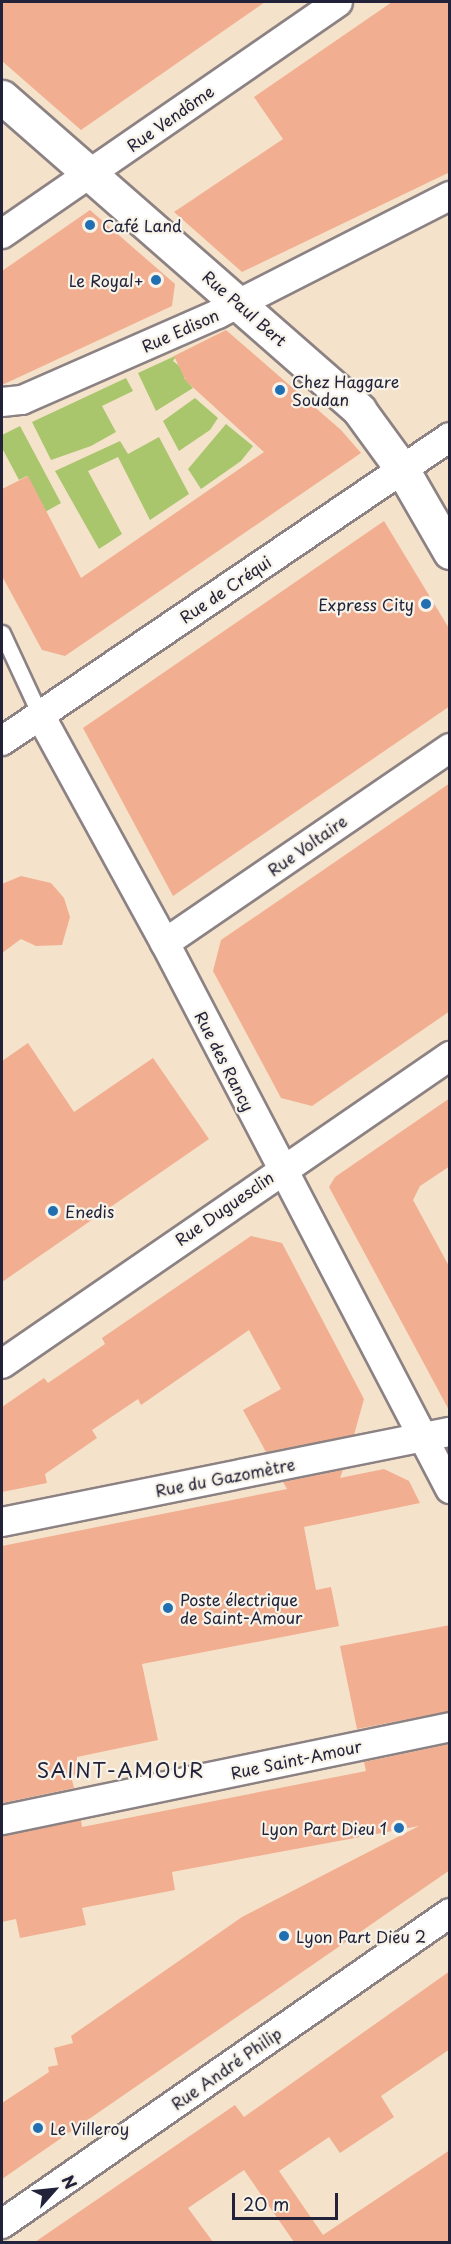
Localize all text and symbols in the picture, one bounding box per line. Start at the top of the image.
street label: Rue Vendôme [122,80,218,156]
place label: Café Land [102,215,181,235]
marker: Café Land [83,218,97,232]
street label: Rue Paul Bert [199,266,291,350]
place label: Le Royal+ [68,270,144,290]
marker: Le Royal+ [149,273,163,287]
street label: Rue Edison [138,304,222,356]
place label: Chez Haggare Soudan [292,371,400,409]
marker: Chez Haggare Soudan [273,383,287,397]
street label: Rue de Créqui [175,551,275,627]
place label: Express City [318,594,414,614]
marker: Express City [419,597,433,611]
street label: Rue Voltaire [263,810,351,880]
street label: Rue des Rancy [191,1007,259,1115]
street label: Rue Duguesclin [170,1166,278,1250]
place label: Enedis [65,1201,114,1221]
marker: Enedis [46,1204,60,1218]
street label: Rue du Gazomètre [153,1454,297,1500]
place label: Poste électrique de Saint-Amour [180,1589,303,1627]
marker: Poste électrique de Saint-Amour [161,1601,175,1615]
street label: Rue Saint-Amour [228,1736,364,1782]
district label: SAINT-AMOUR [36,1758,206,1782]
place label: Lyon Part Dieu 1 [260,1818,387,1838]
marker: Lyon Part Dieu 1 [392,1821,406,1835]
place label: Lyon Part Dieu 2 [296,1926,427,1946]
marker: Lyon Part Dieu 2 [277,1929,291,1943]
street label: Rue André Philip [167,2023,285,2113]
place label: Le Villeroy [50,2118,131,2138]
marker: Le Villeroy [31,2121,45,2135]
north arrow [24,2160,84,2220]
text: N [56,2171,84,2193]
scale bar [235,2181,342,2219]
text: 20 m [243,2190,289,2217]

